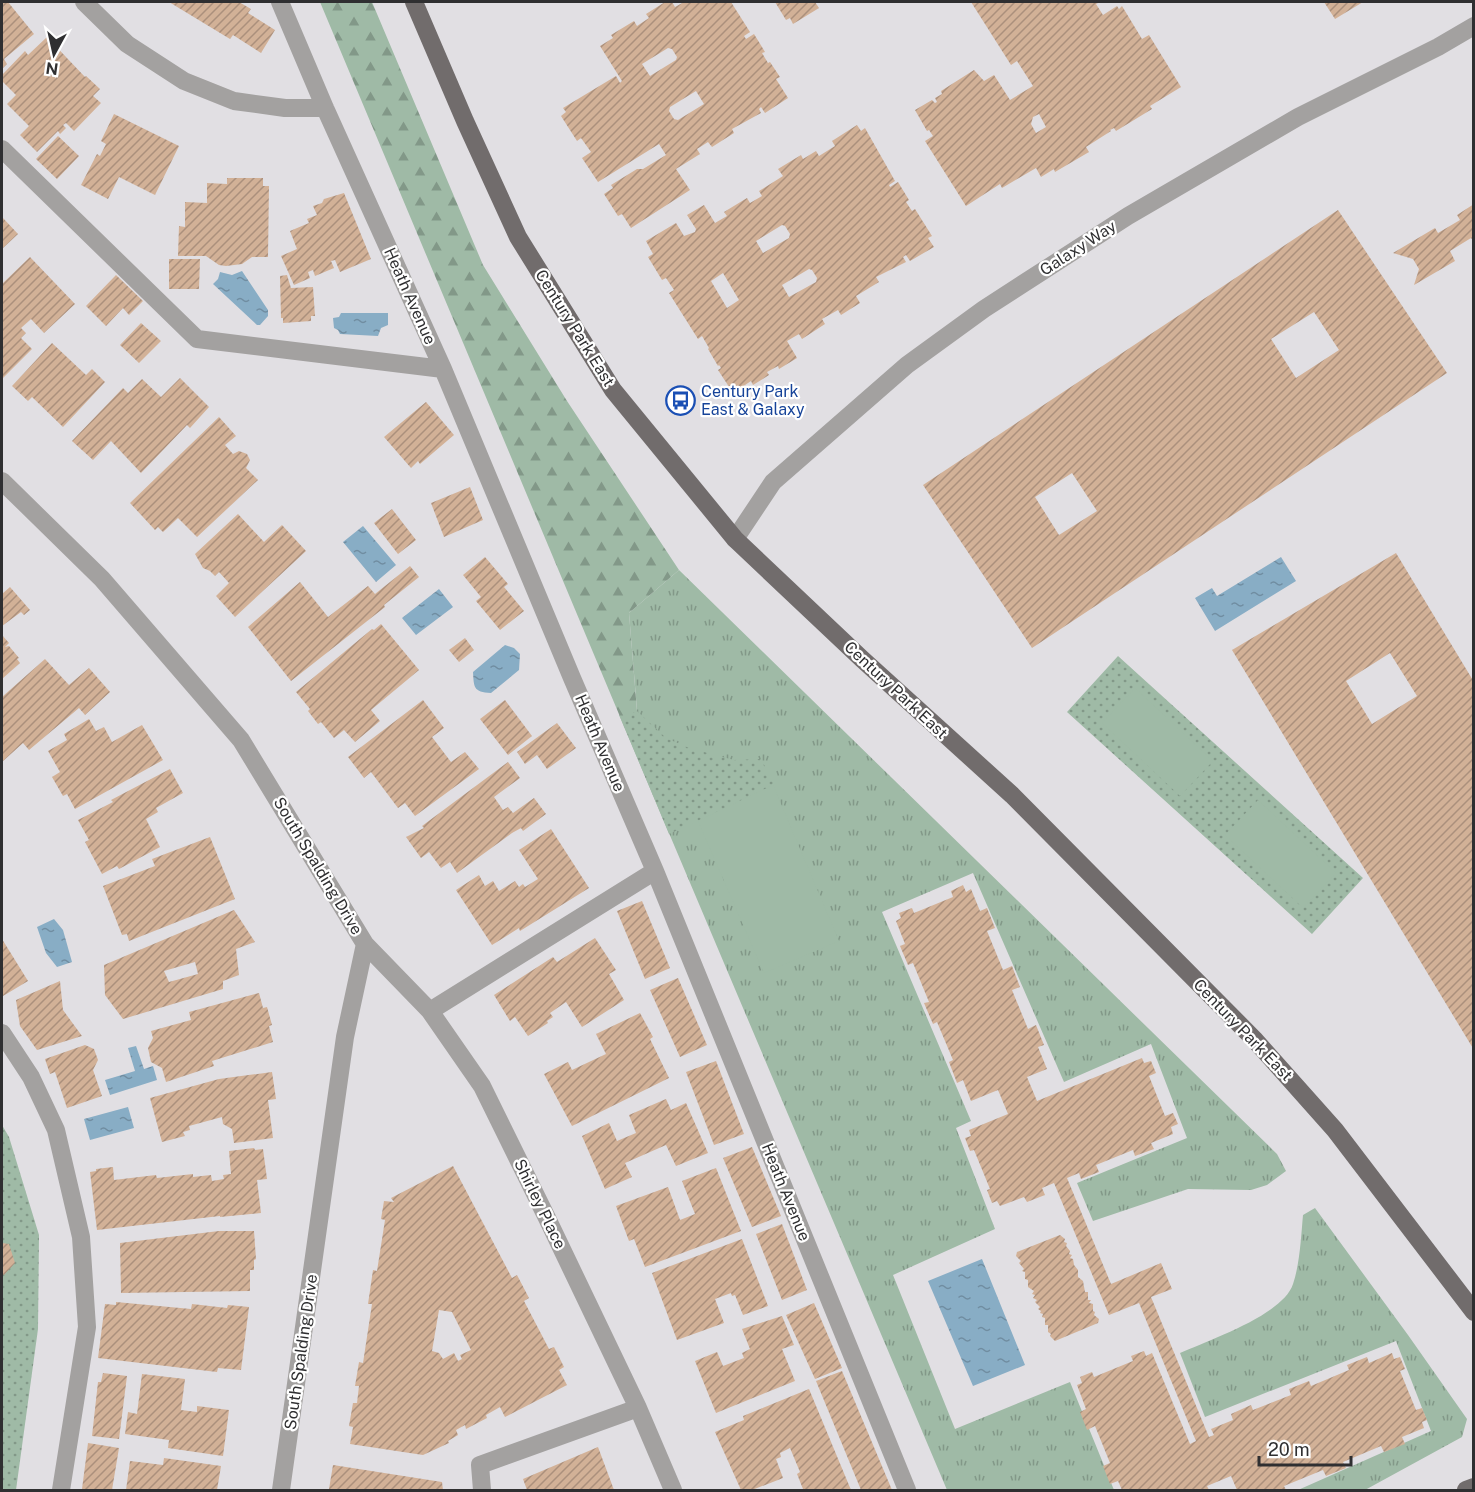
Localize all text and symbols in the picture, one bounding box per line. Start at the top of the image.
north arrow [24,24,84,84]
text: N [44,58,60,79]
street label: Galaxy Way [1036,216,1120,280]
street label: Heath Avenue [380,245,440,347]
street label: Century Park East [531,266,619,390]
place label: Century Park East & Galaxy [701,382,805,419]
bus stop icon: Century Park East & Galaxy [664,384,696,416]
street label: Century Park East [840,637,952,743]
street label: Heath Avenue [571,691,629,795]
street label: South Spalding Drive [269,794,367,938]
street label: Century Park East [1190,975,1296,1085]
street label: Heath Avenue [758,1140,814,1244]
street label: Shirley Place [510,1156,570,1252]
street label: South Spalding Drive [281,1273,321,1431]
scale bar [1259,1429,1350,1467]
text: 20 m [1268,1439,1310,1460]

